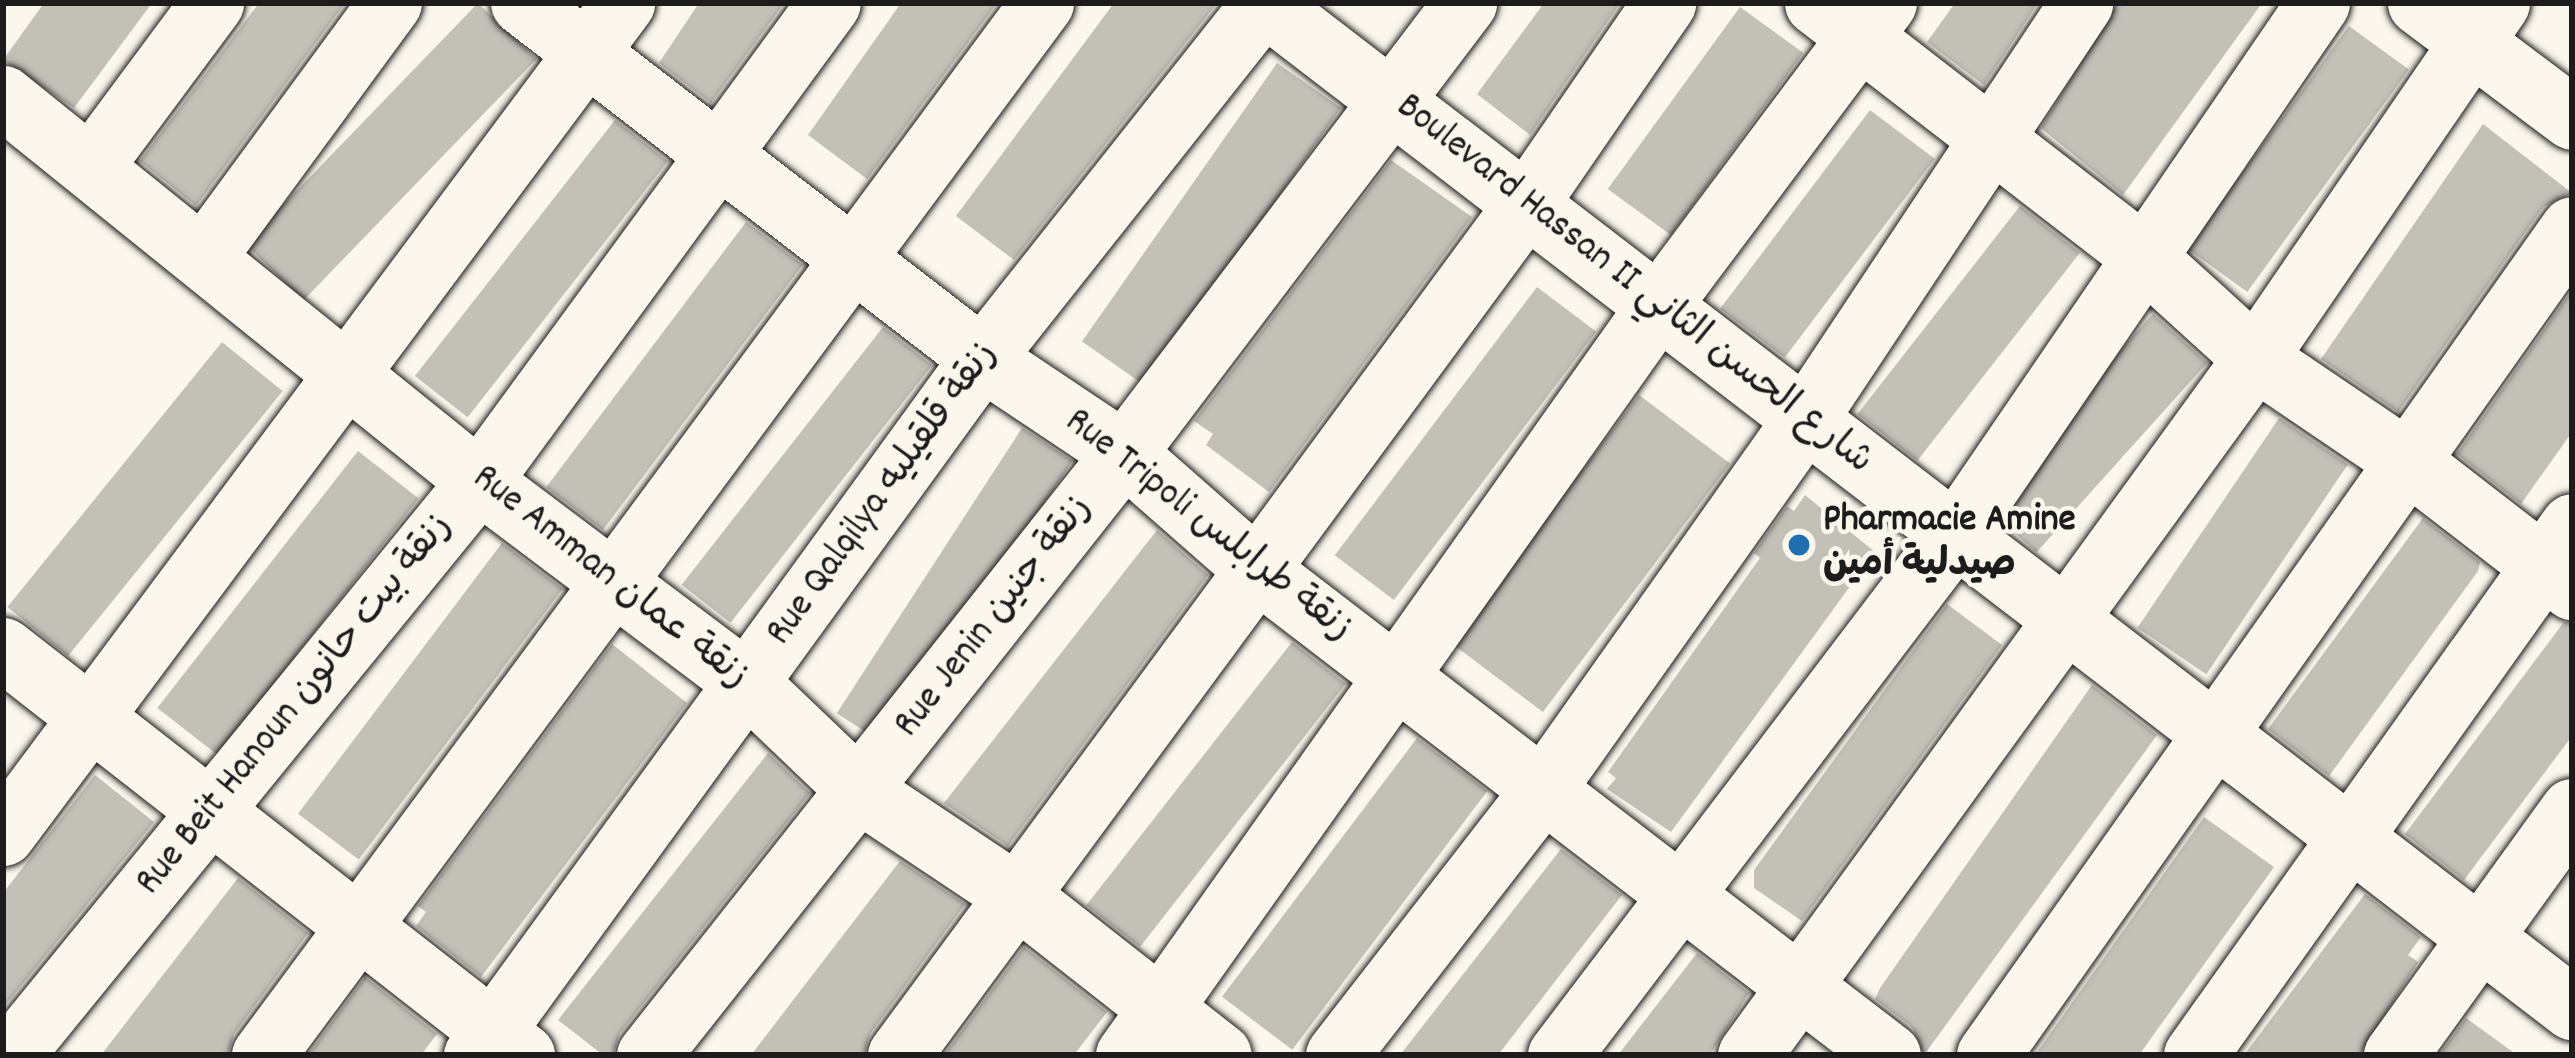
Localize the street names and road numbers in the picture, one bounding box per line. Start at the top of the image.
street label: Boulevard Hassan II شارع الحسن الثاني [1385,85,1881,487]
street label: Rue Qalqilya زنقة قلقيليه [758,334,1010,656]
street label: Rue Tripoli زنقة طرابلس [1054,400,1360,654]
street label: Rue Amman زنقة عمان [461,456,757,702]
street label: Rue Jenin زنقة جنين [886,488,1104,748]
street label: Rue Beit Hanoun زنقة بيت حانون [128,506,464,906]

